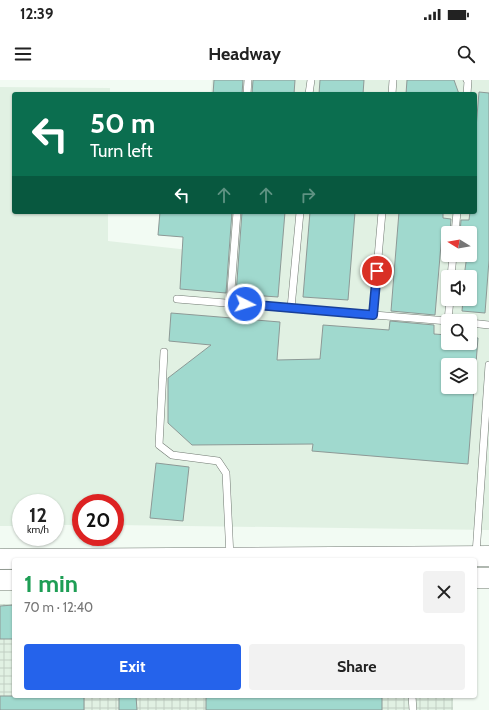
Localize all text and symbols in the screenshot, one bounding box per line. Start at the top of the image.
text: 12:39 [20,5,53,23]
icon: menu [12,43,34,65]
text: Headway [208,43,281,65]
icon: search [455,43,477,65]
text: 50 m [90,106,155,140]
icon: left [24,108,76,160]
text: Turn left [90,140,153,162]
icon: left [171,184,193,206]
icon: ahead [213,184,235,206]
icon: ahead [255,184,277,206]
icon: right [297,184,319,206]
north arrow [441,226,477,262]
map controls [441,226,477,394]
pin [360,254,394,288]
icon: arrive [366,260,388,282]
button: sound [441,270,477,306]
position arrow [224,283,266,325]
button: search [441,314,477,350]
button: layers [441,358,477,394]
speed limit sign: 20 [72,494,124,546]
text: 12 [29,503,47,527]
text: km/h [27,523,49,536]
text: 1 min [24,569,78,598]
button: close [423,571,465,613]
text: 70 m · 12:40 [24,599,93,615]
button: Exit [24,644,241,690]
button: Share [249,644,465,690]

